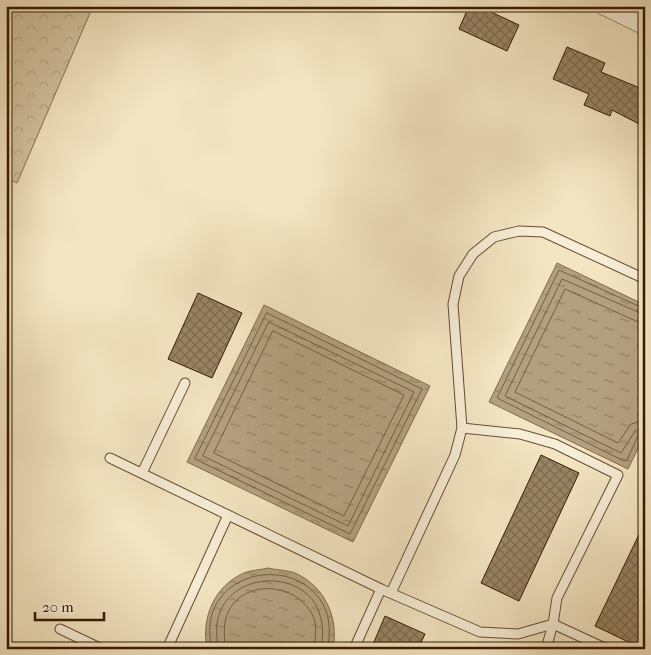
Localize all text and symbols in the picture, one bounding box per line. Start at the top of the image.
scale bar [35,590,104,622]
text: 20 m [42,598,74,616]

